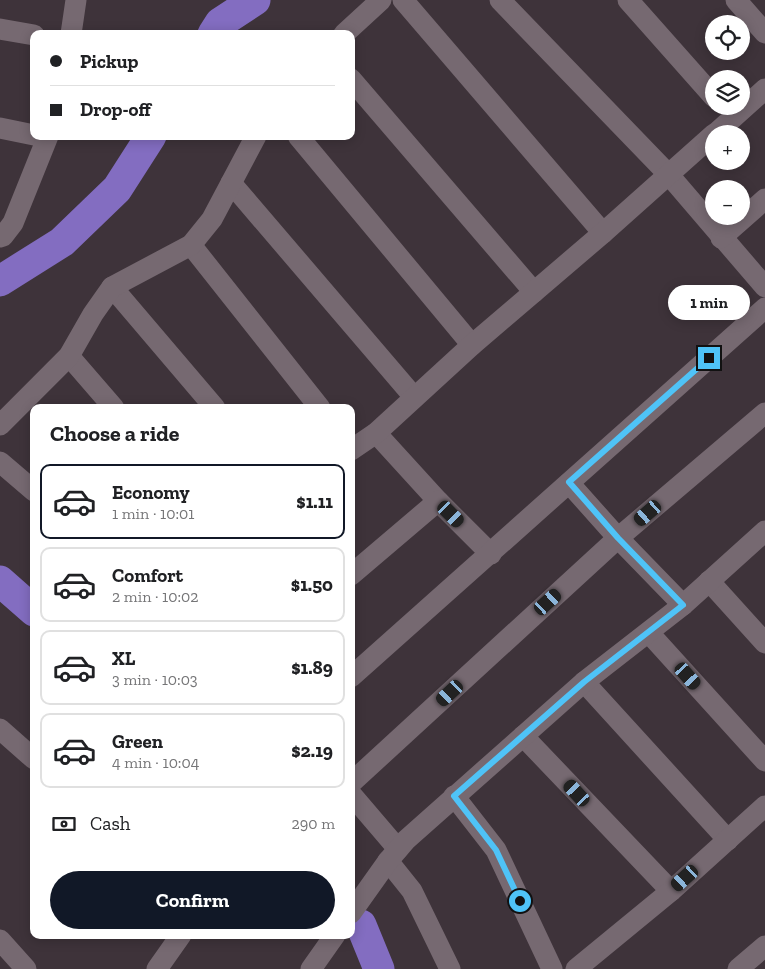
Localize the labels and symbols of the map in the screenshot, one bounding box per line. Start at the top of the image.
callout: 1 min [668,286,750,320]
route end [698,347,720,369]
car [631,497,664,529]
car [435,498,466,530]
car [531,586,564,618]
car [672,660,703,692]
car [433,677,466,709]
car [561,777,592,809]
car [668,862,701,894]
route start [509,890,531,912]

